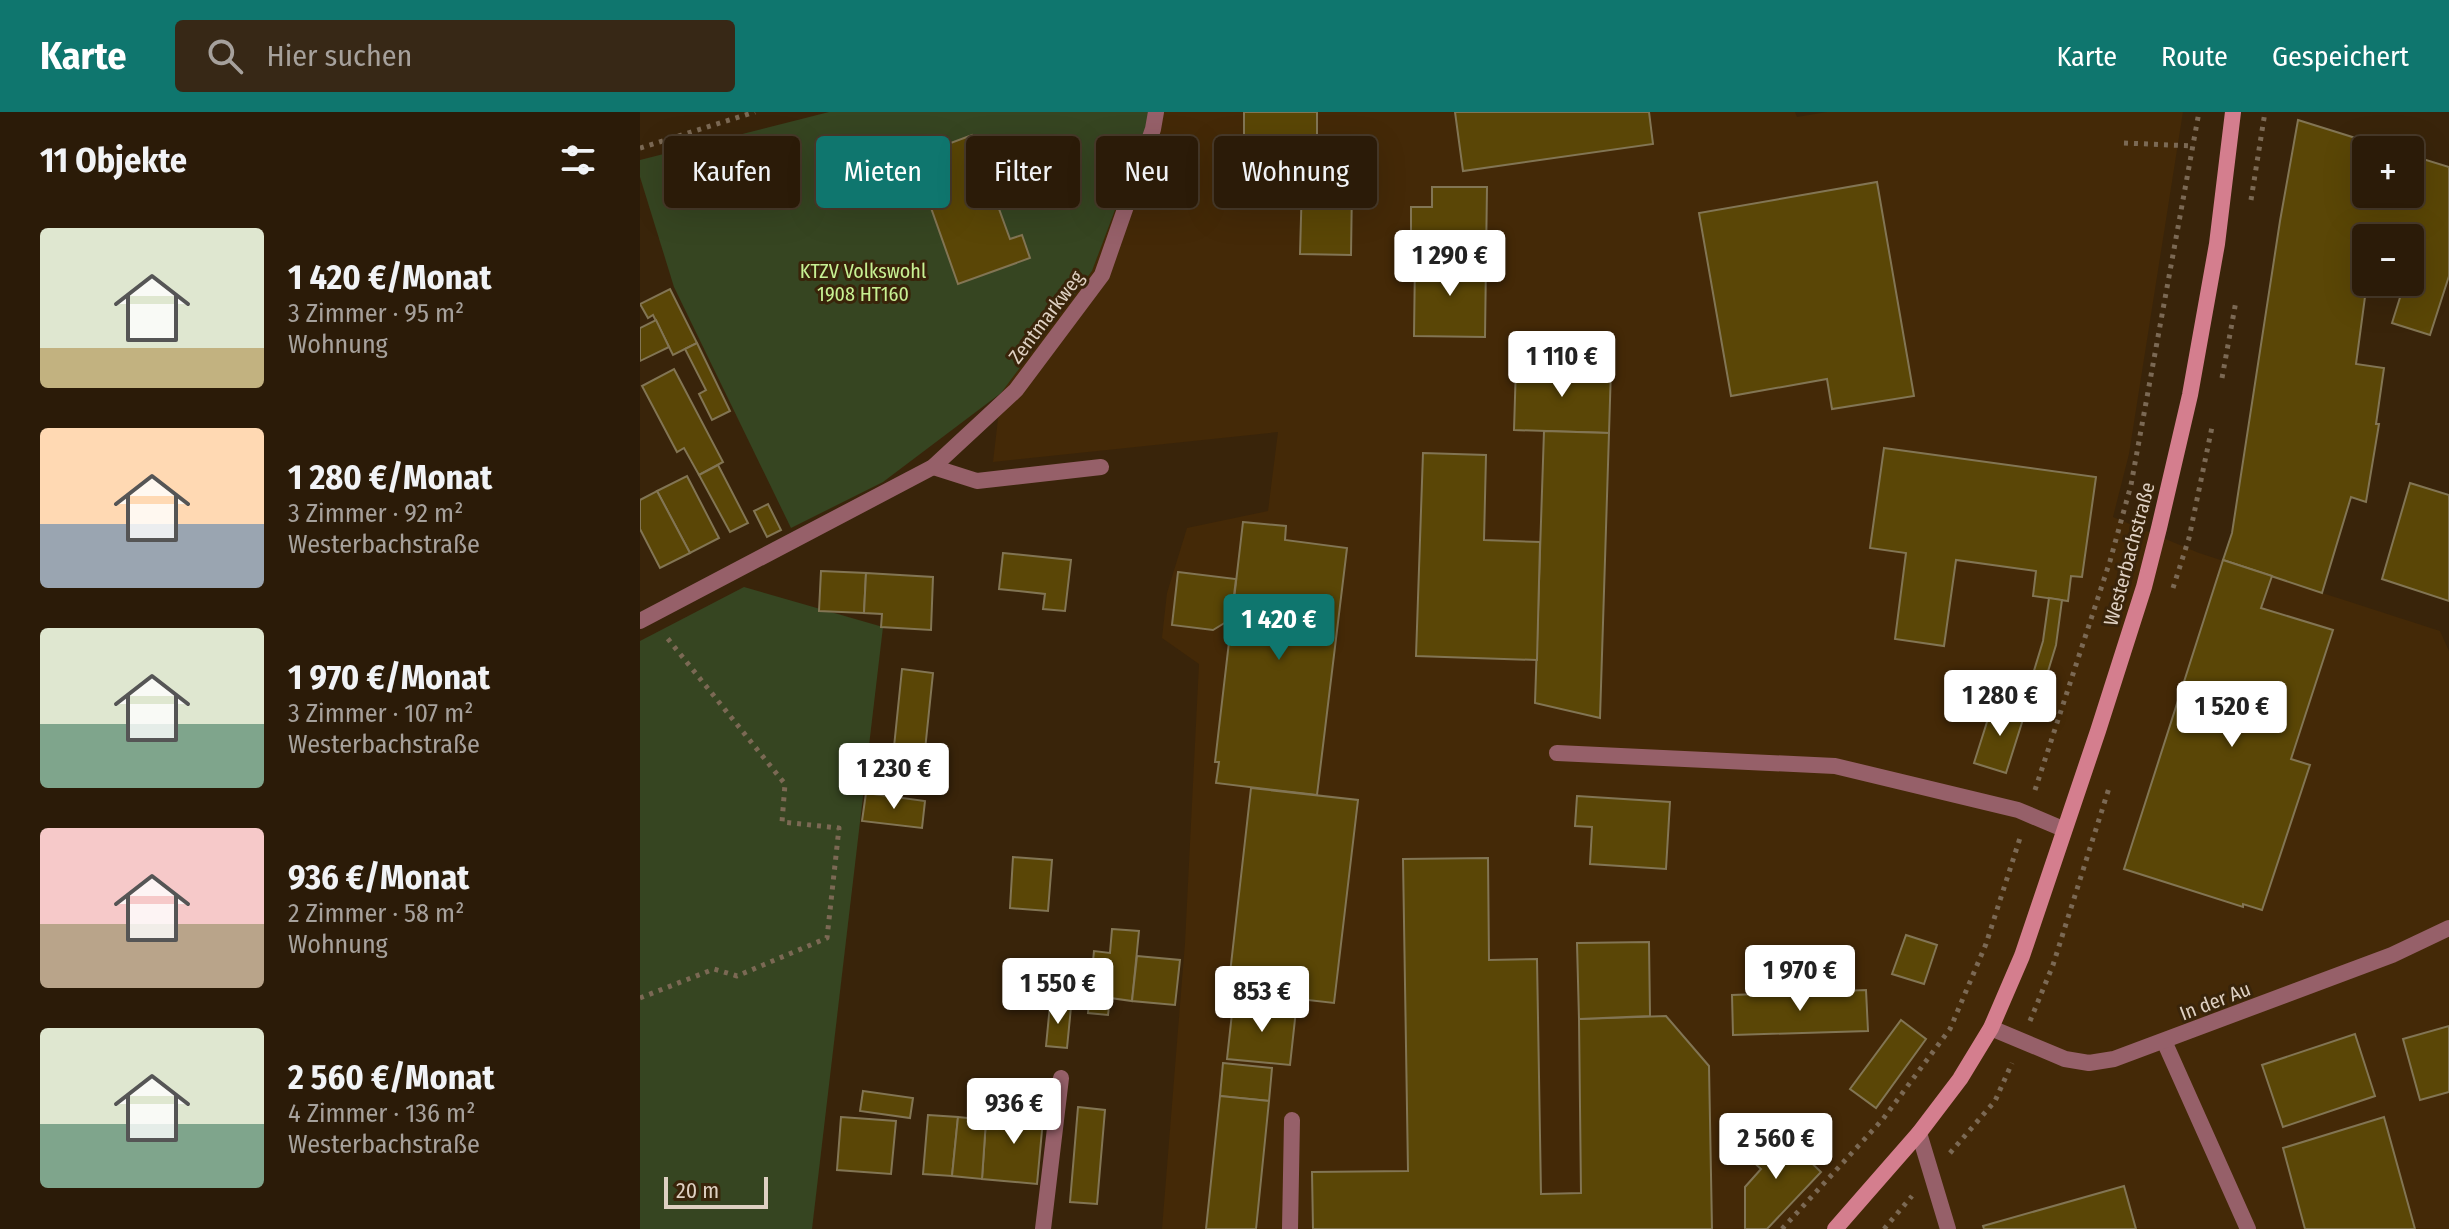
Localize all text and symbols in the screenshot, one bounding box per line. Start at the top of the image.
search box [175,20,735,92]
text: Karte [40,33,127,79]
icon: search [203,34,247,78]
text: Hier suchen [267,38,412,74]
text: Karte [2056,40,2117,73]
text: Route [2161,40,2228,73]
text: Gespeichert [2272,40,2409,73]
chip: Kaufen [664,136,800,208]
chip: Mieten [816,136,950,208]
chip: Filter [966,136,1080,208]
chip: Neu [1096,136,1198,208]
chip: Wohnung [1214,136,1377,208]
map controls [2352,136,2424,296]
button: + [2352,136,2424,208]
icon: filters [556,138,600,182]
text: 11 Objekte [40,140,187,181]
button: − [2352,224,2424,296]
pin: 1 290 € [1376,230,1524,298]
text: 1 290 € [1412,240,1488,271]
text: 1 420 €/Monat [288,257,491,298]
park label: KTZV Volkswohl 1908 HT160 [800,259,926,306]
icon: home [104,260,200,356]
street label: Zentmarkweg [1003,265,1089,368]
text: 3 Zimmer · 95 m² [288,298,464,329]
text: Wohnung [288,329,388,360]
pin: 1 110 € [1488,331,1636,399]
text: 1 110 € [1526,341,1598,372]
text: 1 280 €/Monat [288,457,492,498]
icon: home [104,460,200,556]
street label: Westerbachstraße [2098,480,2160,628]
text: 3 Zimmer · 92 m² [288,498,463,529]
text: Westerbachstraße [288,529,480,560]
pin: 1 420 € [1205,594,1353,662]
text: 1 420 € [1241,604,1317,635]
text: 1 970 €/Monat [288,657,490,698]
icon: home [104,660,200,756]
pin: 1 280 € [1926,670,2074,738]
text: 1 280 € [1962,680,2038,711]
pin: 1 520 € [2158,681,2306,749]
text: 1 520 € [2195,691,2269,722]
text: 3 Zimmer · 107 m² [288,698,473,729]
text: Westerbachstraße [288,729,480,760]
pin: 1 230 € [820,743,968,811]
text: 1 230 € [857,753,931,784]
text: 936 €/Monat [288,857,469,898]
icon: home [104,860,200,956]
text: 2 Zimmer · 58 m² [288,898,464,929]
text: Wohnung [288,929,388,960]
pin: 1 970 € [1726,945,1874,1013]
text: 1 970 € [1763,955,1837,986]
pin: 1 550 € [984,958,1132,1026]
pin: 853 € [1206,966,1318,1034]
text: 1 550 € [1020,968,1096,999]
text: 853 € [1233,976,1291,1007]
street label: In der Au [2176,977,2254,1025]
text: 2 560 €/Monat [288,1057,494,1098]
icon: home [104,1060,200,1156]
pin: 936 € [958,1078,1070,1146]
text: 936 € [985,1088,1043,1119]
text: 4 Zimmer · 136 m² [288,1098,475,1129]
pin: 2 560 € [1702,1113,1850,1181]
text: 2 560 € [1737,1123,1815,1154]
text: Westerbachstraße [288,1129,480,1160]
scale bar [664,1173,768,1209]
text: 20 m [676,1177,719,1204]

